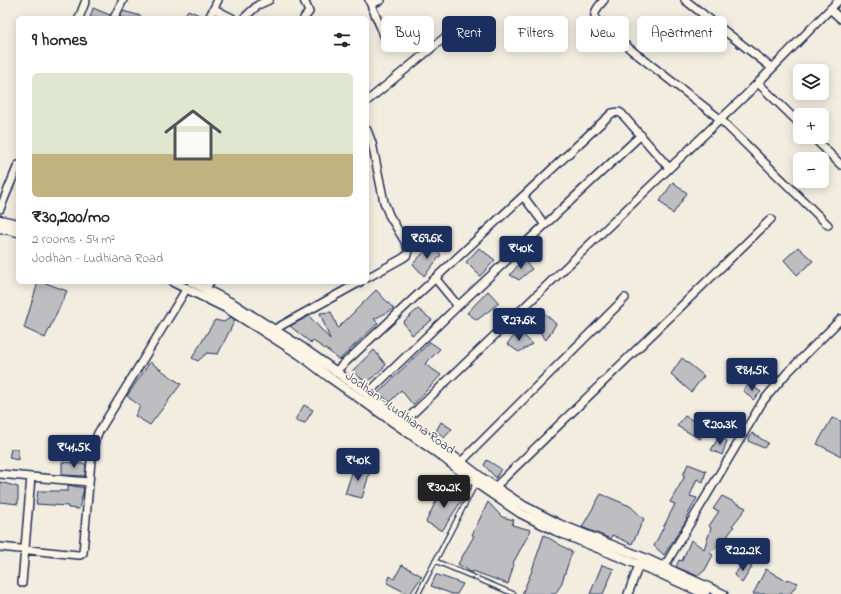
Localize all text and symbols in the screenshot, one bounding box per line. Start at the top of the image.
chip: Buy [381,16,434,52]
chip: Rent [442,16,496,52]
chip: Filters [504,16,568,52]
chip: New [576,16,629,52]
chip: Apartment [637,16,727,52]
text: 9 homes [32,28,88,53]
icon: filters [331,29,353,51]
map controls [793,64,829,188]
button: layers [793,64,829,100]
icon: home [157,99,229,171]
button: + [793,108,829,144]
button: − [793,152,829,188]
text: ₹30,200/mo [32,205,110,230]
pin: ₹69.6K [394,226,460,260]
text: ₹69.6K [411,229,443,248]
text: 2 rooms · 54 m² [32,230,115,249]
pin: ₹40K [497,236,545,270]
text: ₹40K [508,239,534,258]
text: Jodhan - Ludhiana Road [32,249,163,268]
pin: ₹27.6K [486,308,552,342]
text: ₹27.6K [502,311,536,330]
pin: ₹81.5K [719,358,785,392]
text: ₹81.5K [735,361,769,380]
street label: Jodhan - Ludhiana Road [341,367,459,460]
pin: ₹20.3K [687,412,753,446]
text: ₹20.3K [703,415,737,434]
pin: ₹41.5K [41,435,107,469]
text: ₹41.5K [57,438,91,457]
pin: ₹40K [334,448,382,482]
text: ₹40K [345,451,371,470]
pin: ₹30.2K [411,475,477,509]
text: ₹30.2K [427,478,461,497]
pin: ₹22.2K [710,538,776,572]
text: ₹22.2K [725,541,761,560]

